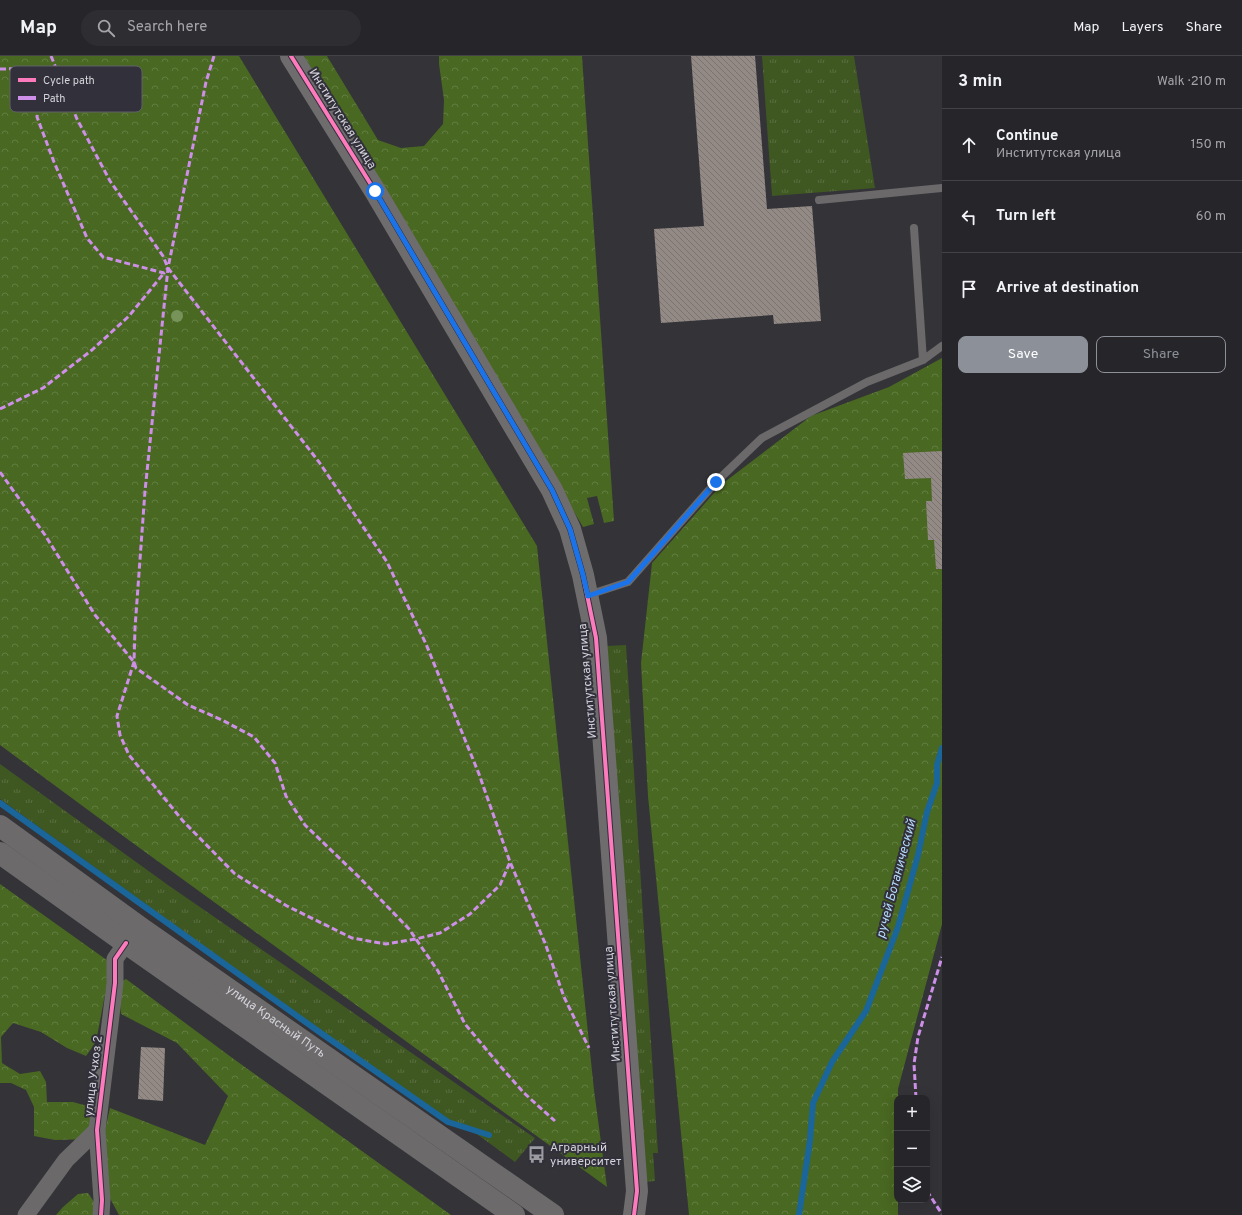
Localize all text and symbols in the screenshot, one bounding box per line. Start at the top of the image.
search box [81,10,361,46]
text: Map [20,16,57,40]
icon: search [95,17,117,39]
text: Search here [127,18,207,37]
text: Map [1073,19,1099,36]
text: Layers [1121,19,1163,36]
text: Share [1185,19,1222,36]
legend [10,66,142,112]
street label: Институтская улица [305,66,379,172]
text: 3 min [958,71,1002,93]
text: Cycle path [43,74,95,88]
text: Walk · 210 m [1157,74,1226,90]
text: Path [43,92,65,106]
text: Continue [996,127,1058,146]
icon: ahead [958,134,980,156]
text: 150 m [1191,137,1226,153]
text: Институтская улица [996,146,1121,162]
route start [366,182,384,200]
icon: left [958,206,980,228]
text: Turn left [996,207,1056,226]
text: 60 m [1196,209,1226,225]
icon: arrive [958,278,980,300]
text: Arrive at destination [996,279,1139,298]
button: Save [958,336,1088,373]
button: Share [1096,336,1226,373]
route end [707,473,725,491]
street label: Институтская улица [575,623,601,739]
water label: ручей Ботанический [873,817,921,940]
street label: Институтская улица [601,946,625,1062]
street label: улица Красный Путь [223,982,328,1062]
street label: улица Учхоз 2 [81,1034,107,1118]
map controls [894,1095,930,1203]
button: + [894,1095,930,1131]
button: − [894,1131,930,1167]
place label: Аграрный университет [550,1140,622,1170]
bus stop icon: Аграрный университет [527,1145,547,1165]
button: layers [894,1167,930,1203]

